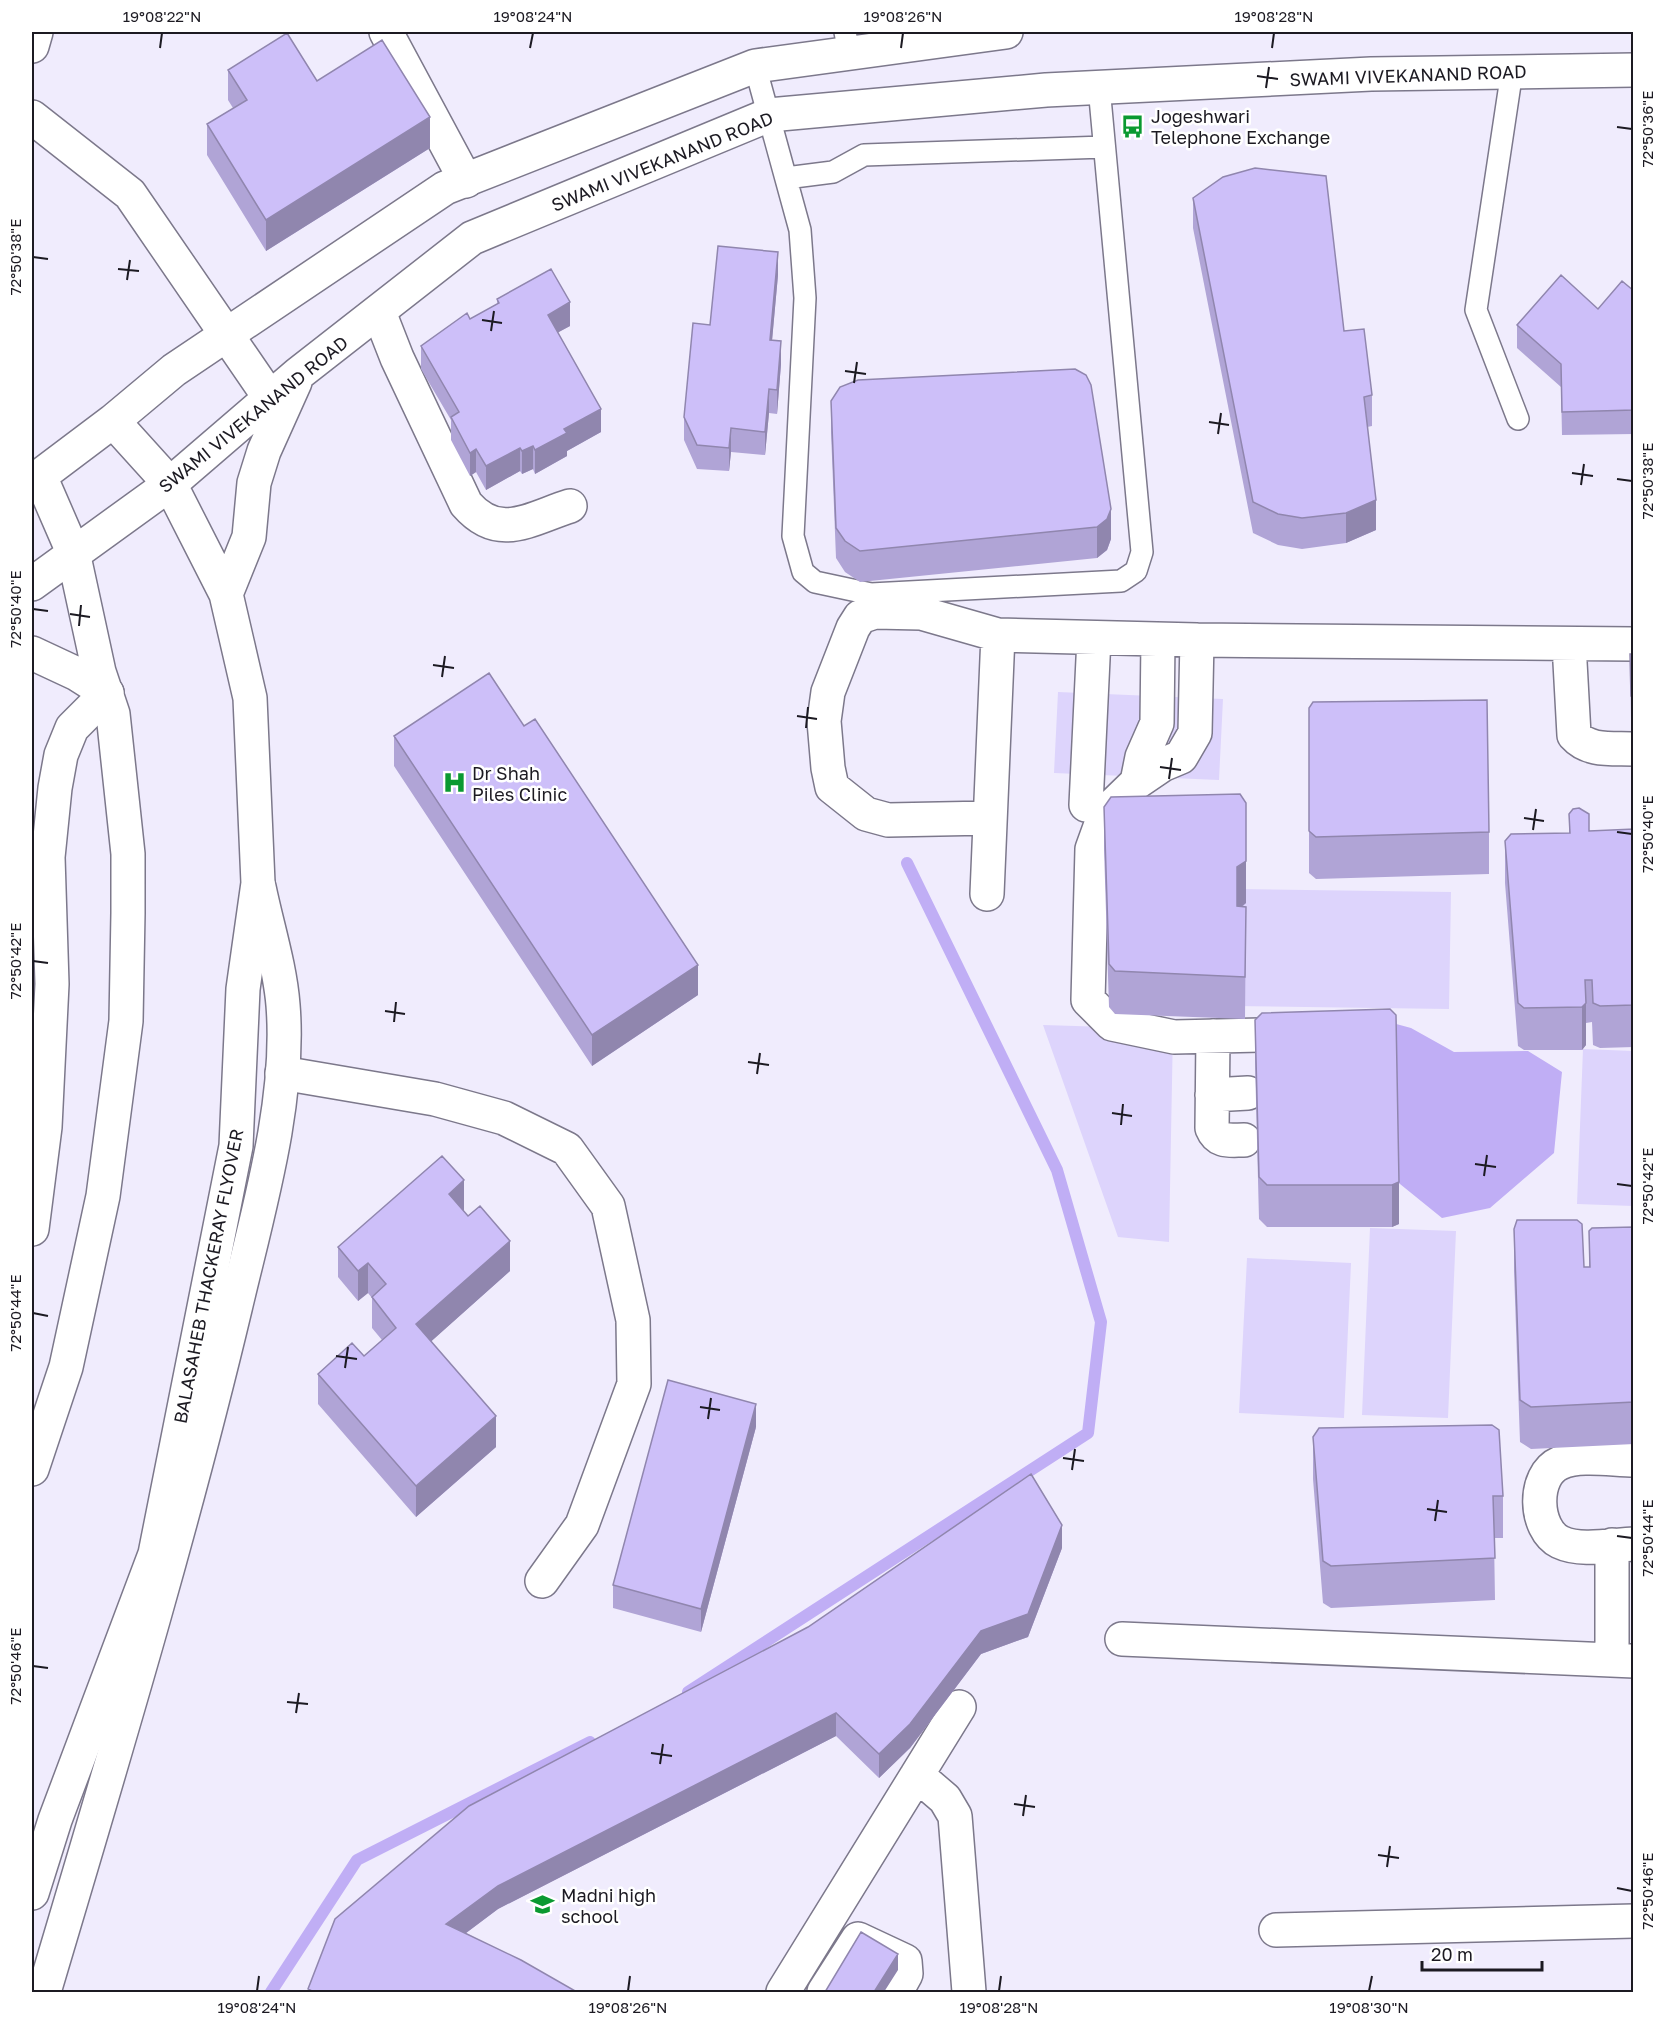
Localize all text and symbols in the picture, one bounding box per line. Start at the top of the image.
text: 19°08'22"N [123,7,201,25]
text: 19°08'24"N [493,7,573,25]
text: 19°08'26"N [864,7,942,25]
text: 19°08'28"N [1234,7,1314,25]
street label: SWAMI VIVEKANAND ROAD [1289,60,1527,90]
text: 72°50'36"E [1638,91,1656,167]
place label: Jogeshwari Telephone Exchange [1151,105,1330,148]
street label: SWAMI VIVEKANAND ROAD [548,106,776,216]
bus stop icon: Jogeshwari Telephone Exchange [1120,113,1146,139]
text: 72°50'38"E [6,219,24,295]
street label: SWAMI VIVEKANAND ROAD [154,331,352,497]
text: 72°50'38"E [1638,443,1656,519]
text: 72°50'40"E [6,570,24,648]
place label: Dr Shah Piles Clinic [472,762,567,805]
hospital icon: Dr Shah Piles Clinic [441,770,467,796]
text: 72°50'40"E [1638,795,1656,873]
text: 72°50'42"E [6,923,24,999]
street label: BALASAHEB THACKERAY FLYOVER [169,1127,247,1425]
text: 72°50'42"E [1638,1148,1656,1224]
text: 72°50'44"E [6,1274,24,1352]
text: 72°50'44"E [1638,1499,1656,1577]
text: 72°50'46"E [6,1627,24,1705]
text: 72°50'46"E [1638,1852,1656,1930]
place label: Madni high school [561,1884,656,1927]
school or university icon: Madni high school [530,1892,556,1918]
scale bar [1422,1934,1542,1972]
text: 20 m [1431,1943,1473,1965]
text: 19°08'24"N [217,1998,297,2016]
text: 19°08'26"N [589,1998,667,2016]
text: 19°08'28"N [959,1998,1039,2016]
text: 19°08'30"N [1329,1998,1409,2016]

